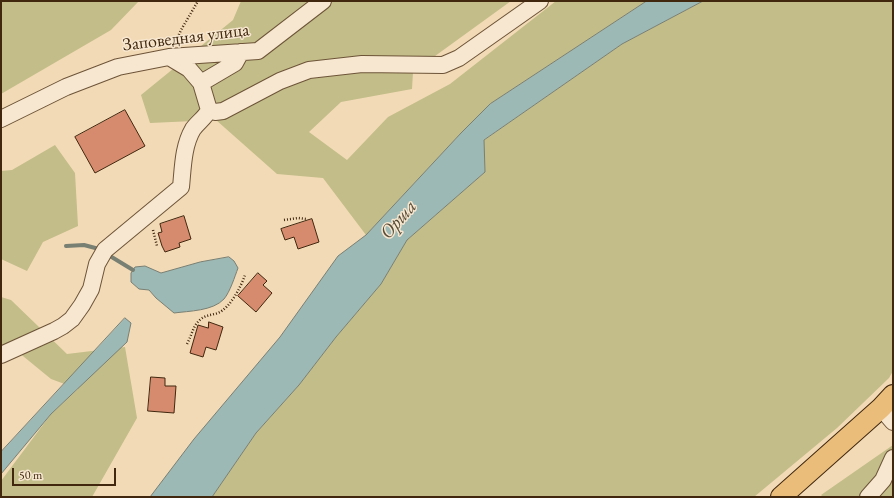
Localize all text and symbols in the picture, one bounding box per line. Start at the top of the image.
street label: Заповедная улица [121,20,251,56]
water label: Орша [376,196,422,244]
scale bar [14,460,118,486]
text: 50 m [19,467,42,483]

